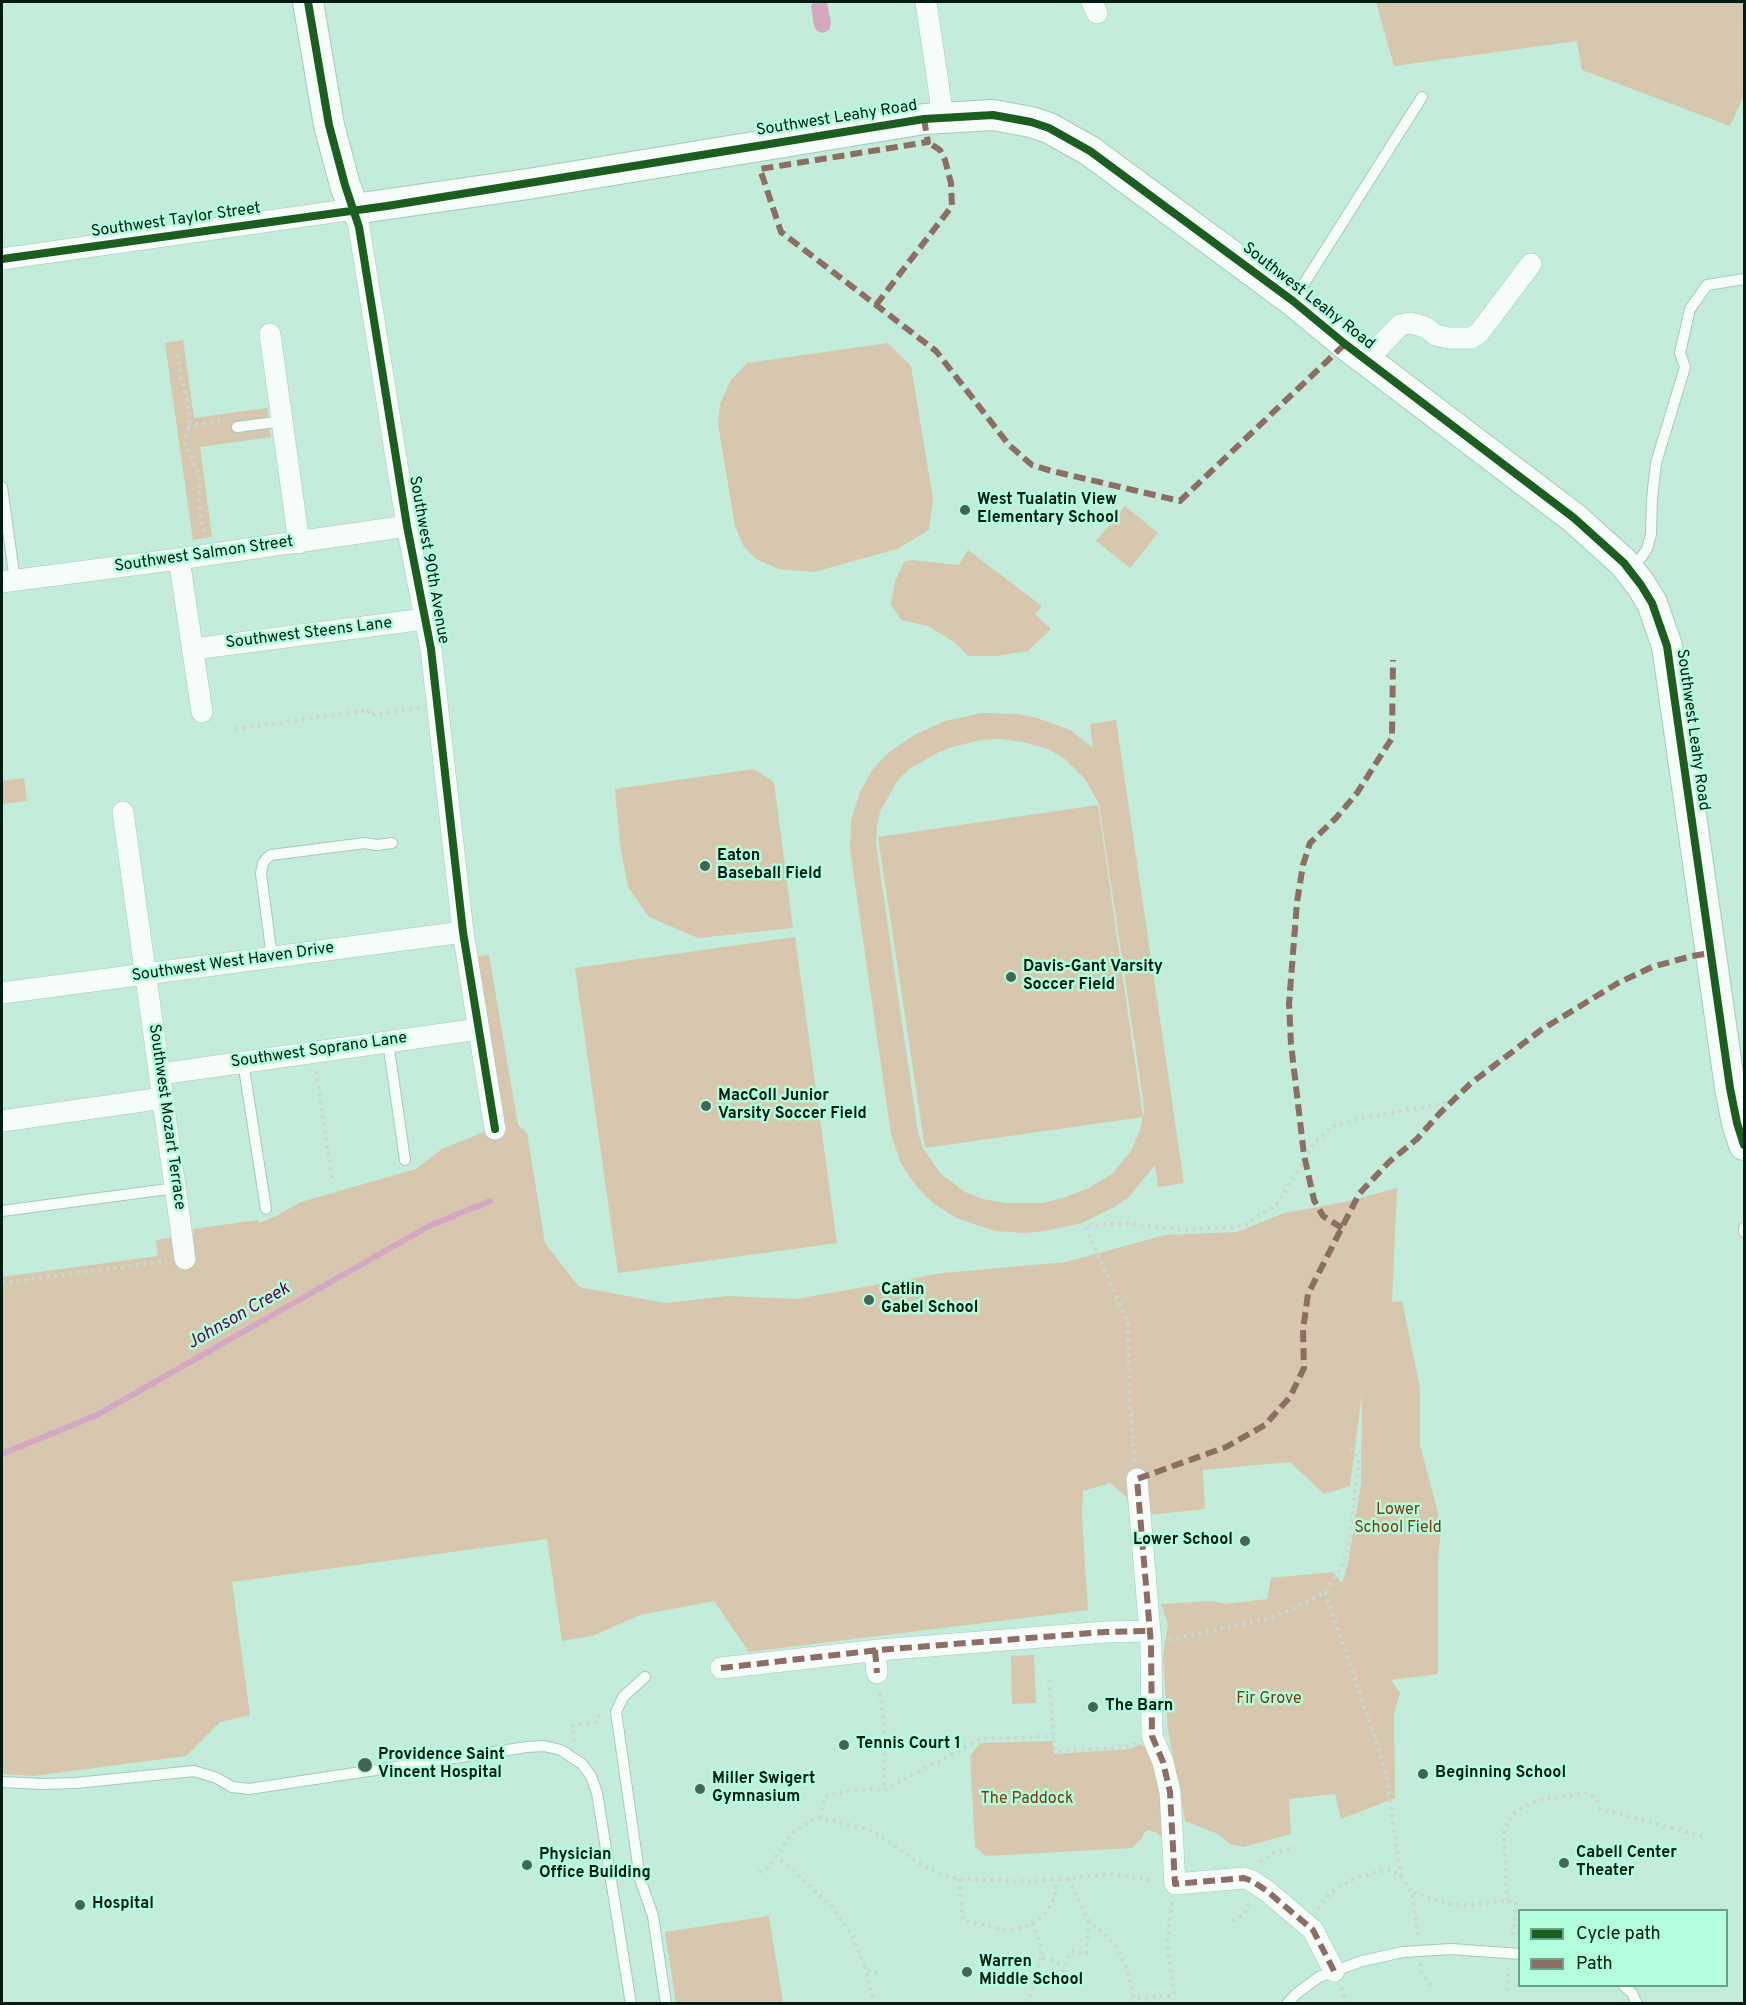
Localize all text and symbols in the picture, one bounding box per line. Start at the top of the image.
street label: Southwest Leahy Road [755,97,919,141]
street label: Southwest Taylor Street [90,200,262,242]
street label: Southwest Leahy Road [1238,239,1378,355]
street label: Southwest 90th Avenue [404,474,452,646]
place label: West Tualatin View Elementary School [977,491,1119,529]
marker: West Tualatin View Elementary School [958,503,972,517]
street label: Southwest Salmon Street [113,533,295,577]
street label: Southwest Steens Lane [225,614,393,654]
street label: Southwest Leahy Road [1671,648,1713,812]
place label: Eaton Baseball Field [717,847,822,885]
marker: Eaton Baseball Field [698,859,712,873]
street label: Southwest West Haven Drive [131,939,335,987]
place label: Davis-Gant Varsity Soccer Field [1023,958,1163,996]
marker: Davis-Gant Varsity Soccer Field [1004,970,1018,984]
street label: Southwest Mozart Terrace [143,1023,189,1211]
street label: Southwest Soprano Lane [230,1029,408,1073]
place label: MacColl Junior Varsity Soccer Field [718,1087,867,1125]
marker: MacColl Junior Varsity Soccer Field [699,1099,713,1113]
water label: Johnson Creek [184,1279,294,1355]
place label: Catlin Gabel School [881,1281,978,1319]
marker: Catlin Gabel School [862,1293,876,1307]
park label: Lower School Field [1354,1501,1442,1539]
place label: Lower School [1133,1531,1233,1551]
marker: Lower School [1238,1534,1252,1548]
park label: Fir Grove [1236,1690,1302,1710]
place label: The Barn [1105,1697,1173,1717]
marker: The Barn [1086,1700,1100,1714]
place label: Tennis Court 1 [856,1735,961,1755]
marker: Tennis Court 1 [837,1738,851,1752]
place label: Providence Saint Vincent Hospital [378,1746,505,1784]
marker: Providence Saint Vincent Hospital [356,1756,374,1774]
place label: Beginning School [1435,1764,1566,1784]
marker: Beginning School [1416,1767,1430,1781]
place label: Miller Swigert Gymnasium [712,1770,815,1808]
marker: Miller Swigert Gymnasium [693,1782,707,1796]
park label: The Paddock [980,1790,1074,1810]
place label: Cabell Center Theater [1576,1844,1677,1882]
place label: Physician Office Building [539,1846,651,1884]
marker: Cabell Center Theater [1557,1856,1571,1870]
marker: Physician Office Building [520,1858,534,1872]
place label: Hospital [92,1895,154,1915]
marker: Hospital [73,1898,87,1912]
legend [1518,1909,1728,1987]
text: Cycle path [1576,1923,1661,1946]
place label: Warren Middle School [979,1953,1083,1991]
text: Path [1576,1953,1613,1976]
marker: Warren Middle School [960,1965,974,1979]

